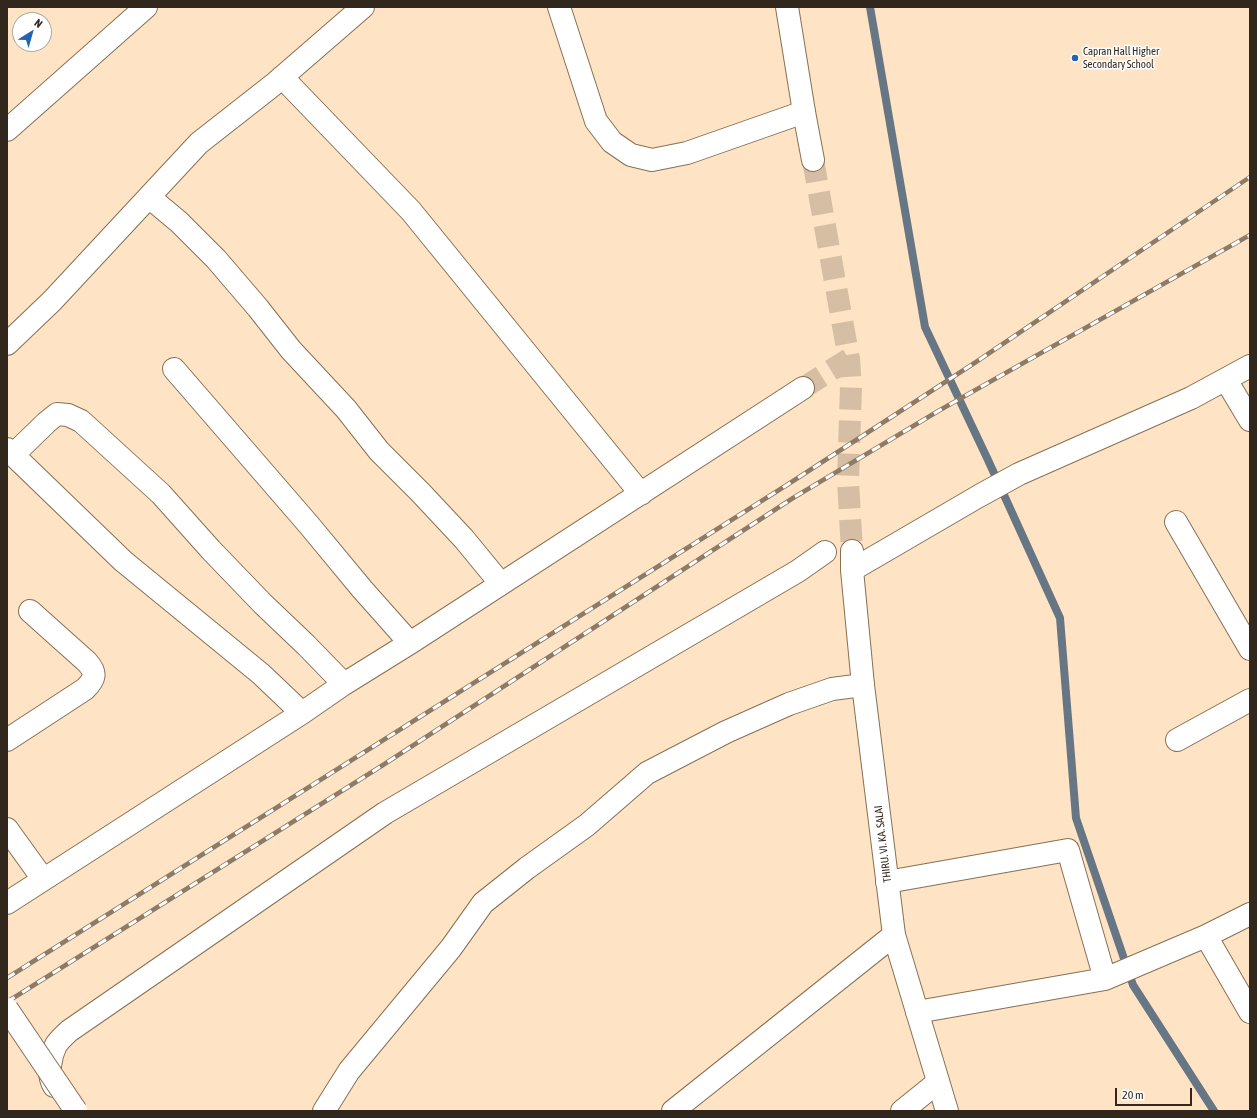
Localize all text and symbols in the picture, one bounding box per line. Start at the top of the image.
north arrow [12,12,52,52]
text: N [32,16,45,30]
place label: Capran Hall Higher Secondary School [1083,45,1159,71]
marker: Capran Hall Higher Secondary School [1070,53,1080,63]
street label: THIRU. VI. KA. SALAI [872,805,894,883]
scale bar [1117,1080,1194,1106]
text: 20 m [1122,1088,1144,1102]

